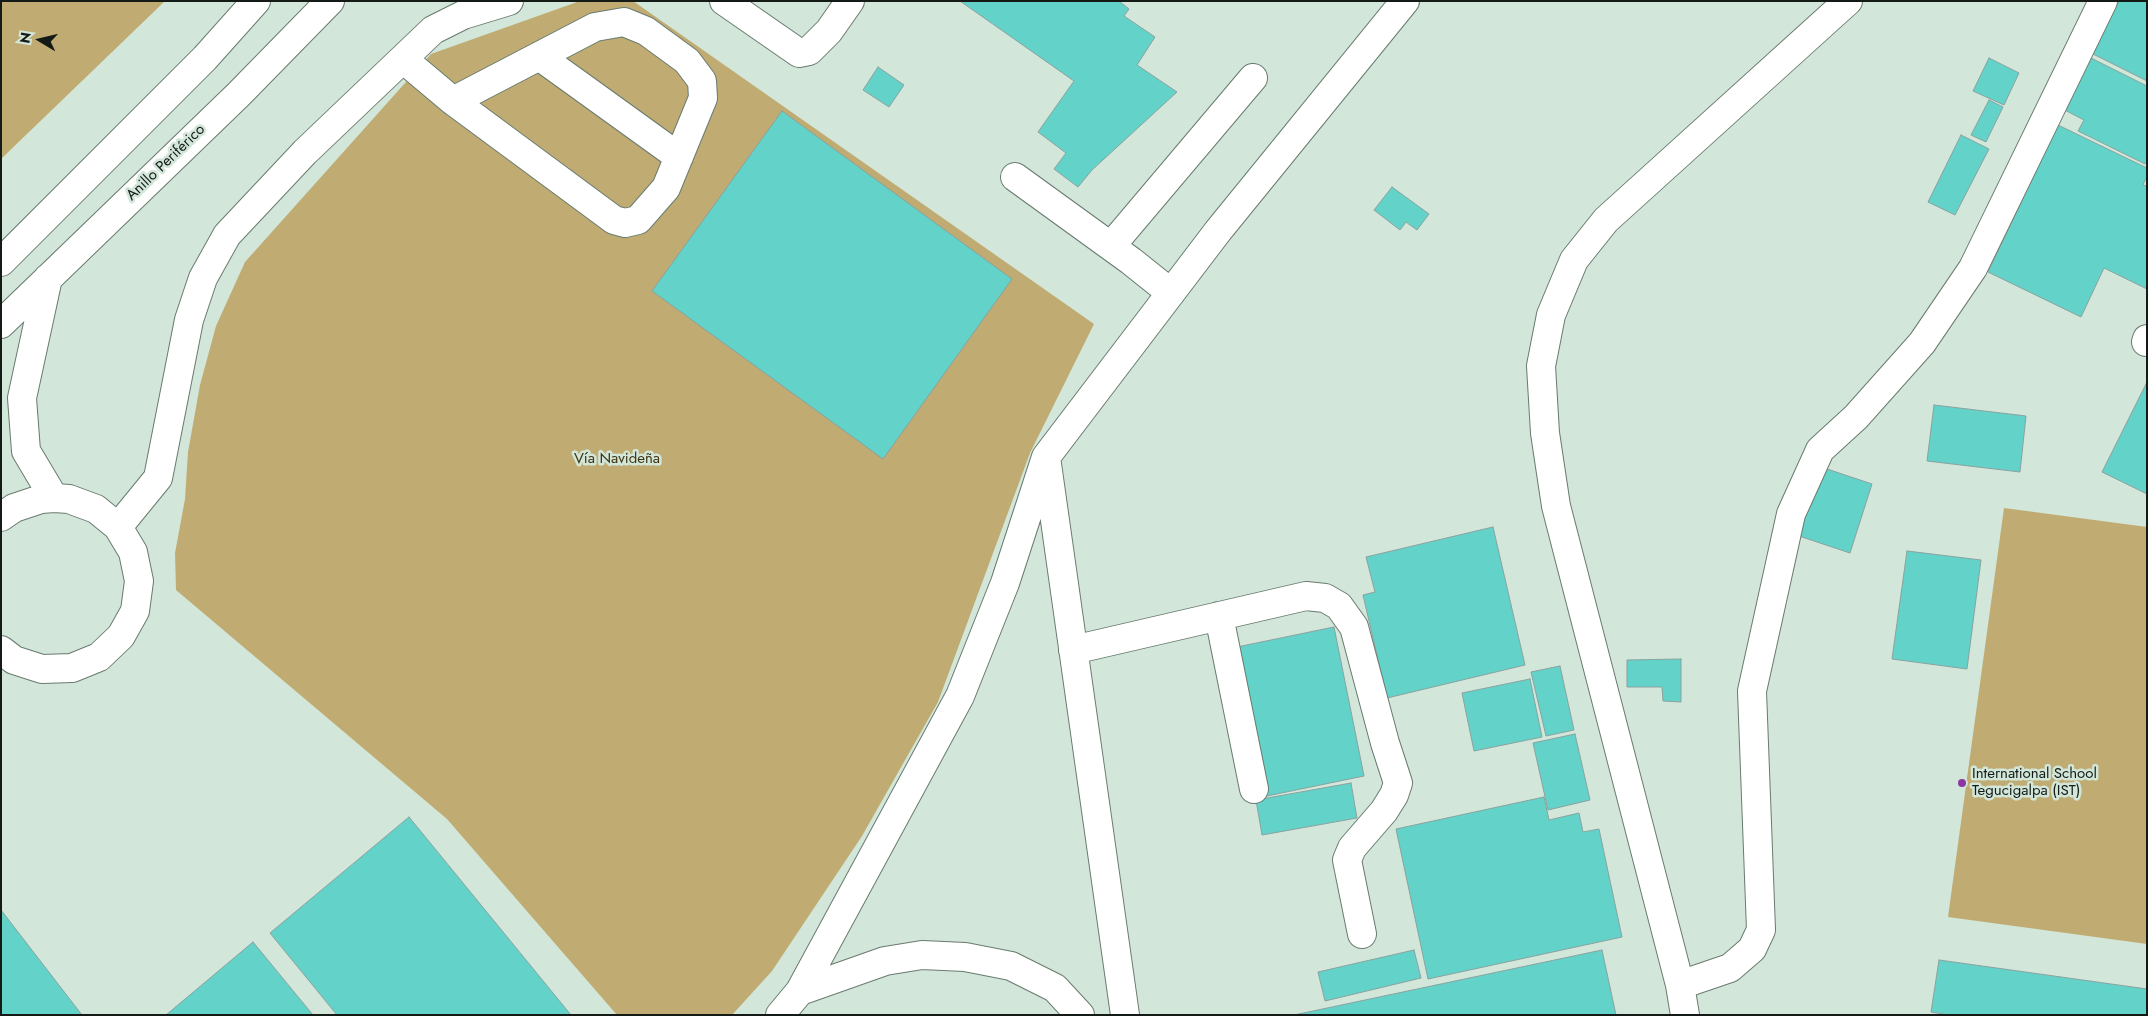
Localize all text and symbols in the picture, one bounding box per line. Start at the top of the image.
north arrow [15,15,65,65]
text: N [14,31,36,45]
street label: Anillo Periférico [123,121,209,205]
park label: Vía Navideña [574,450,660,468]
place label: International School Tegucigalpa (IST) [1972,765,2097,800]
marker: International School Tegucigalpa (IST) [1956,777,1968,789]

